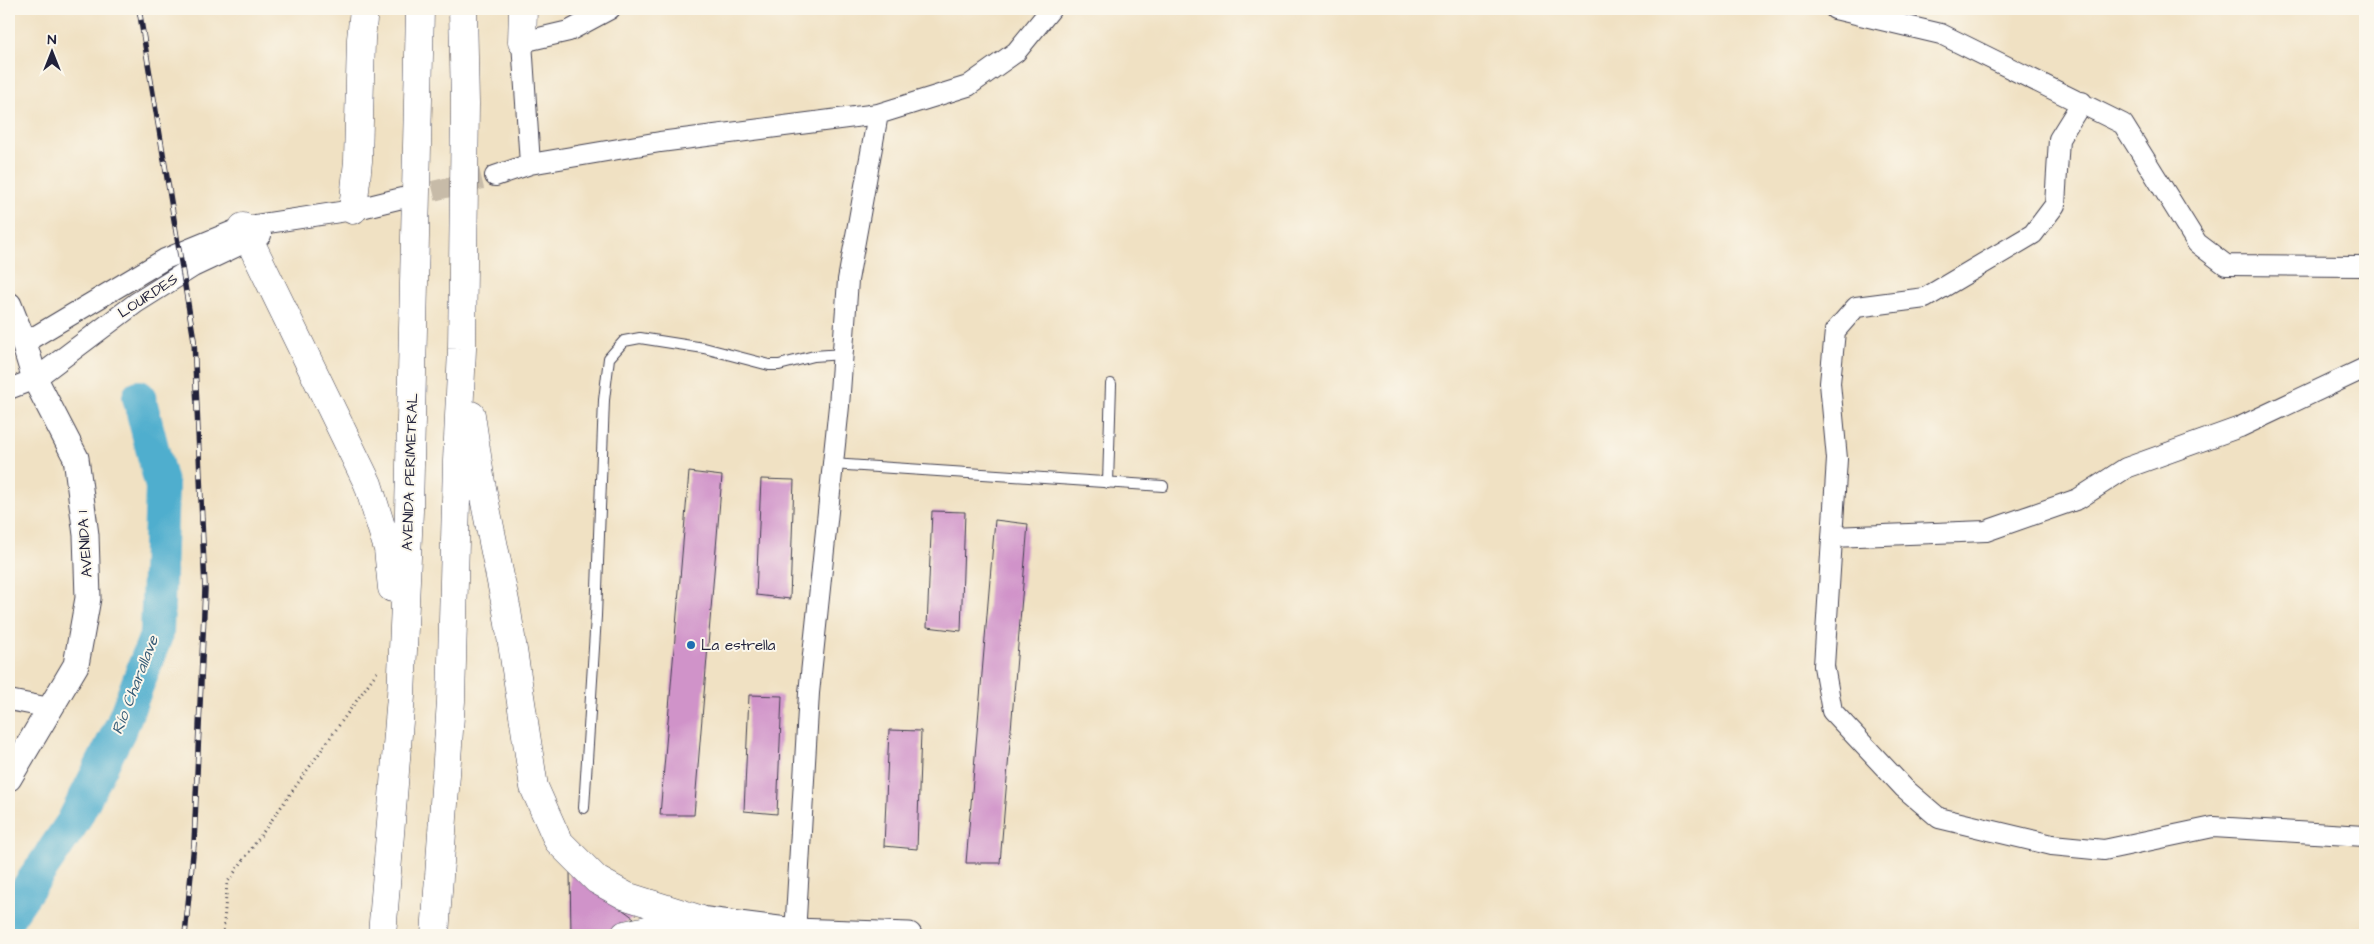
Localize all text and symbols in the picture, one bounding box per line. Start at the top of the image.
north arrow [28,28,78,78]
text: N [48,30,57,50]
street label: LOURDES [114,269,182,323]
street label: AVENIDA PERIMETRAL [397,392,423,551]
street label: AVENIDA 1 [72,510,98,578]
water label: Río Charallave [106,631,164,737]
place label: La estrella [701,635,776,656]
marker: La estrella [685,639,697,651]

